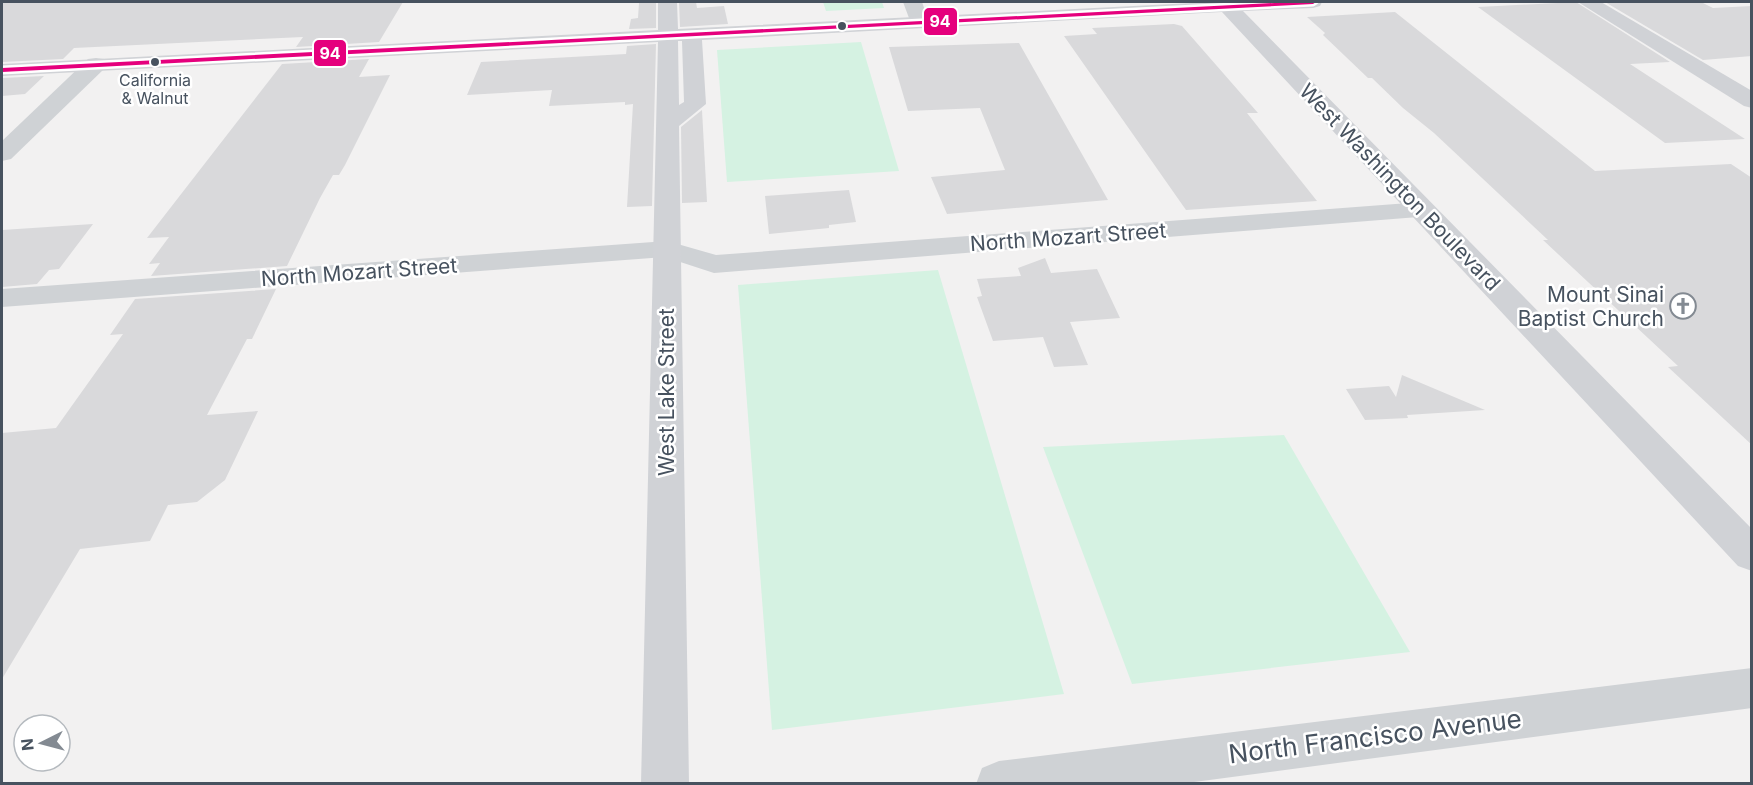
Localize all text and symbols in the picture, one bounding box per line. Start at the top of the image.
line badge: 94 [923,7,958,36]
text: 94 [929,11,951,31]
unlabelled marker [836,20,848,32]
line badge: 94 [313,39,347,67]
text: 94 [319,43,341,63]
marker: California & Walnut [149,56,161,68]
place label: California & Walnut [119,70,191,108]
street label: West Washington Boulevard [1294,78,1506,296]
street label: North Mozart Street [969,218,1167,256]
street label: North Mozart Street [260,253,458,291]
place label: Mount Sinai Baptist Church [1518,282,1664,331]
church icon: Mount Sinai Baptist Church [1668,291,1698,321]
street label: West Lake Street [654,308,679,476]
street label: North Francisco Avenue [1227,703,1523,769]
north arrow [12,713,72,773]
text: N [16,737,38,752]

